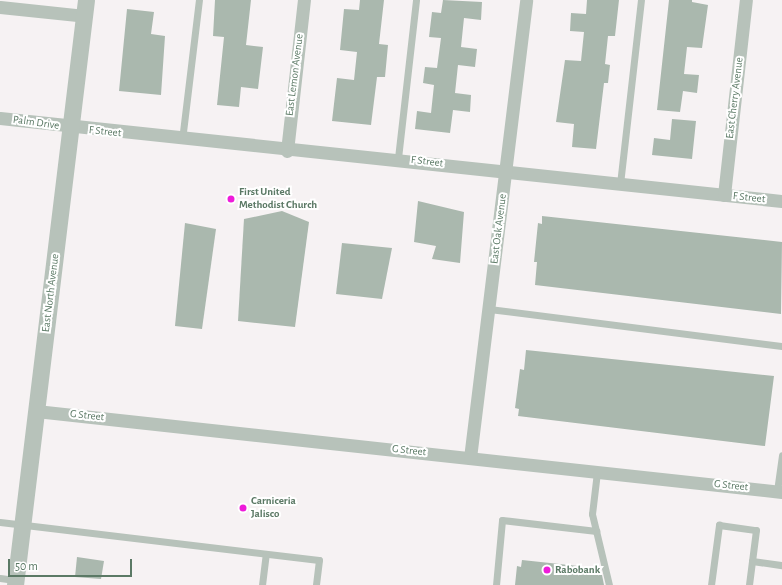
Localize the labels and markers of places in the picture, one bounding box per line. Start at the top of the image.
place label: First United Methodist Church [239,186,317,212]
marker: First United Methodist Church [226,194,236,204]
place label: Carniceria Jalisco [251,495,296,521]
marker: Carniceria Jalisco [238,503,248,513]
place label: Rabobank [555,563,600,577]
marker: Rabobank [542,565,552,575]

